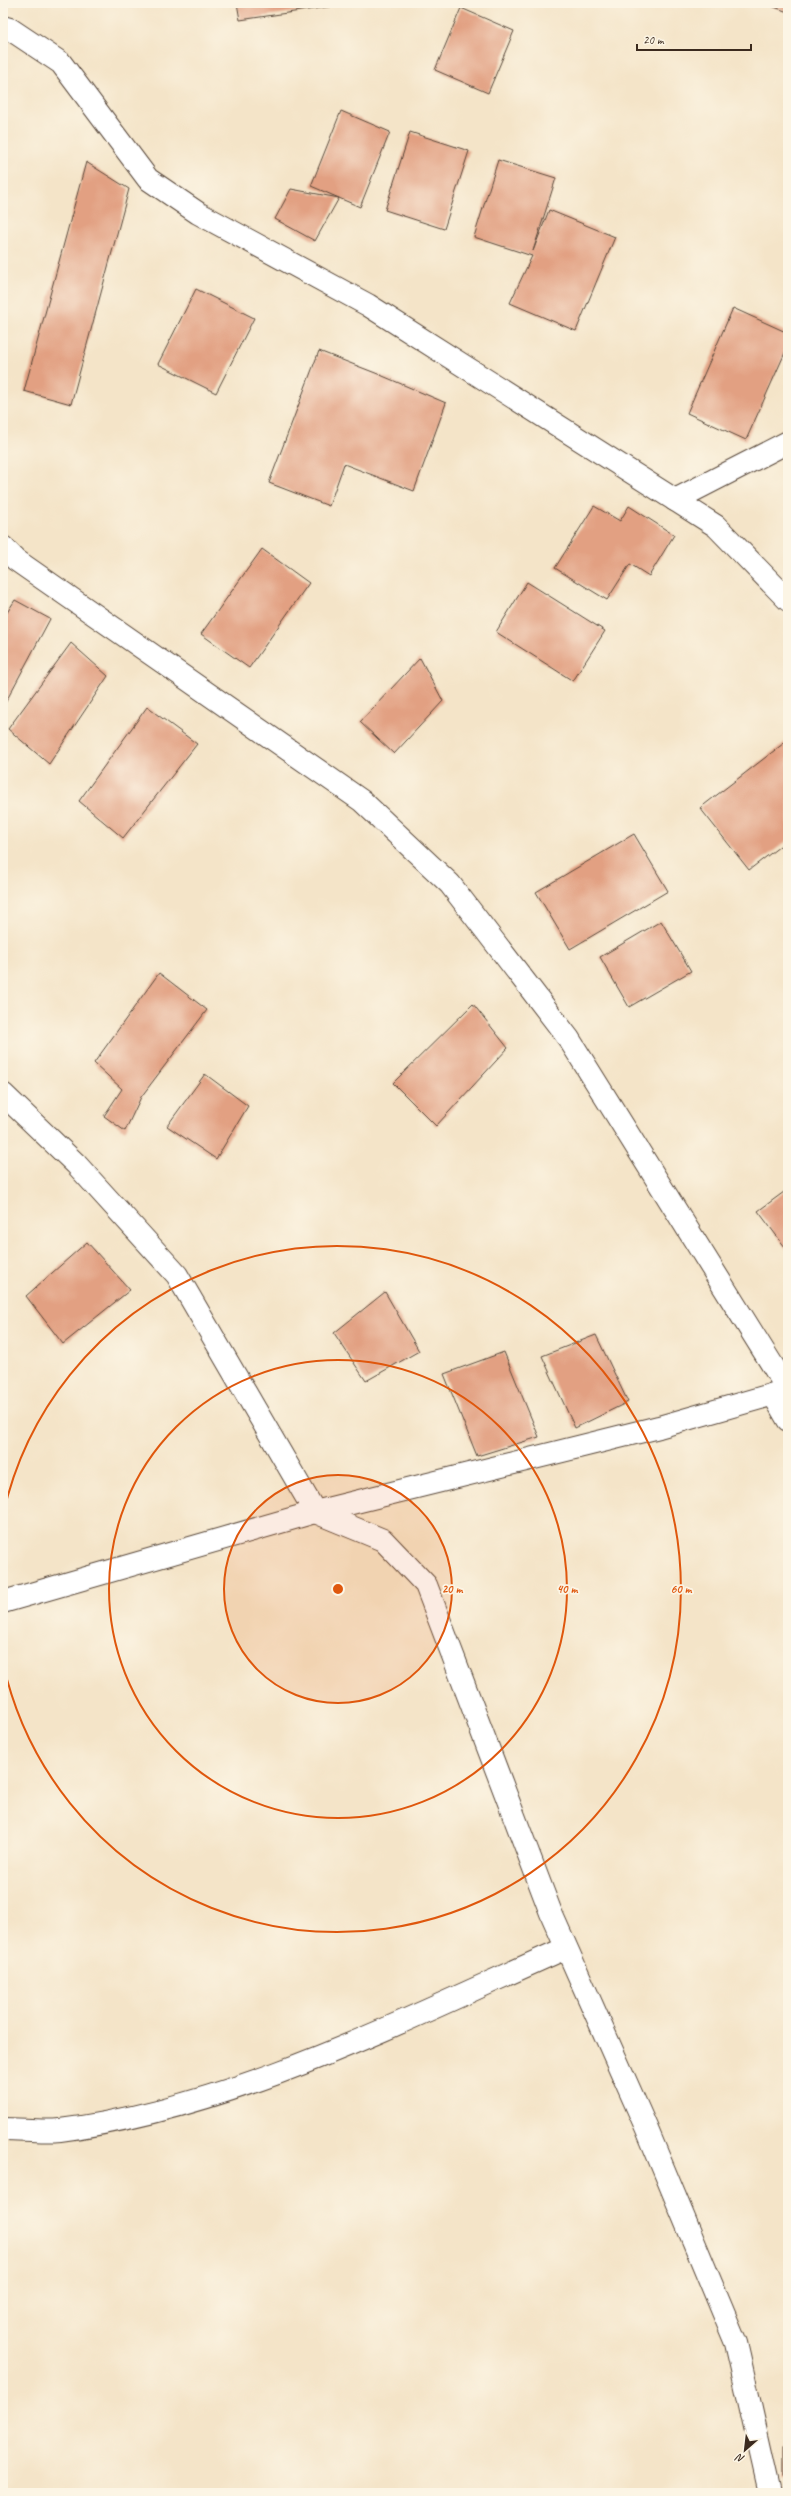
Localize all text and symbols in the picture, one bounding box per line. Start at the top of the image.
scale bar [637,26,751,52]
text: 20 m [643,32,665,48]
text: 20 m [442,1581,463,1597]
text: 40 m [557,1581,578,1597]
text: 60 m [671,1581,693,1597]
centre of rings [331,1582,345,1596]
north arrow [725,2430,765,2470]
text: N [732,2450,747,2467]

